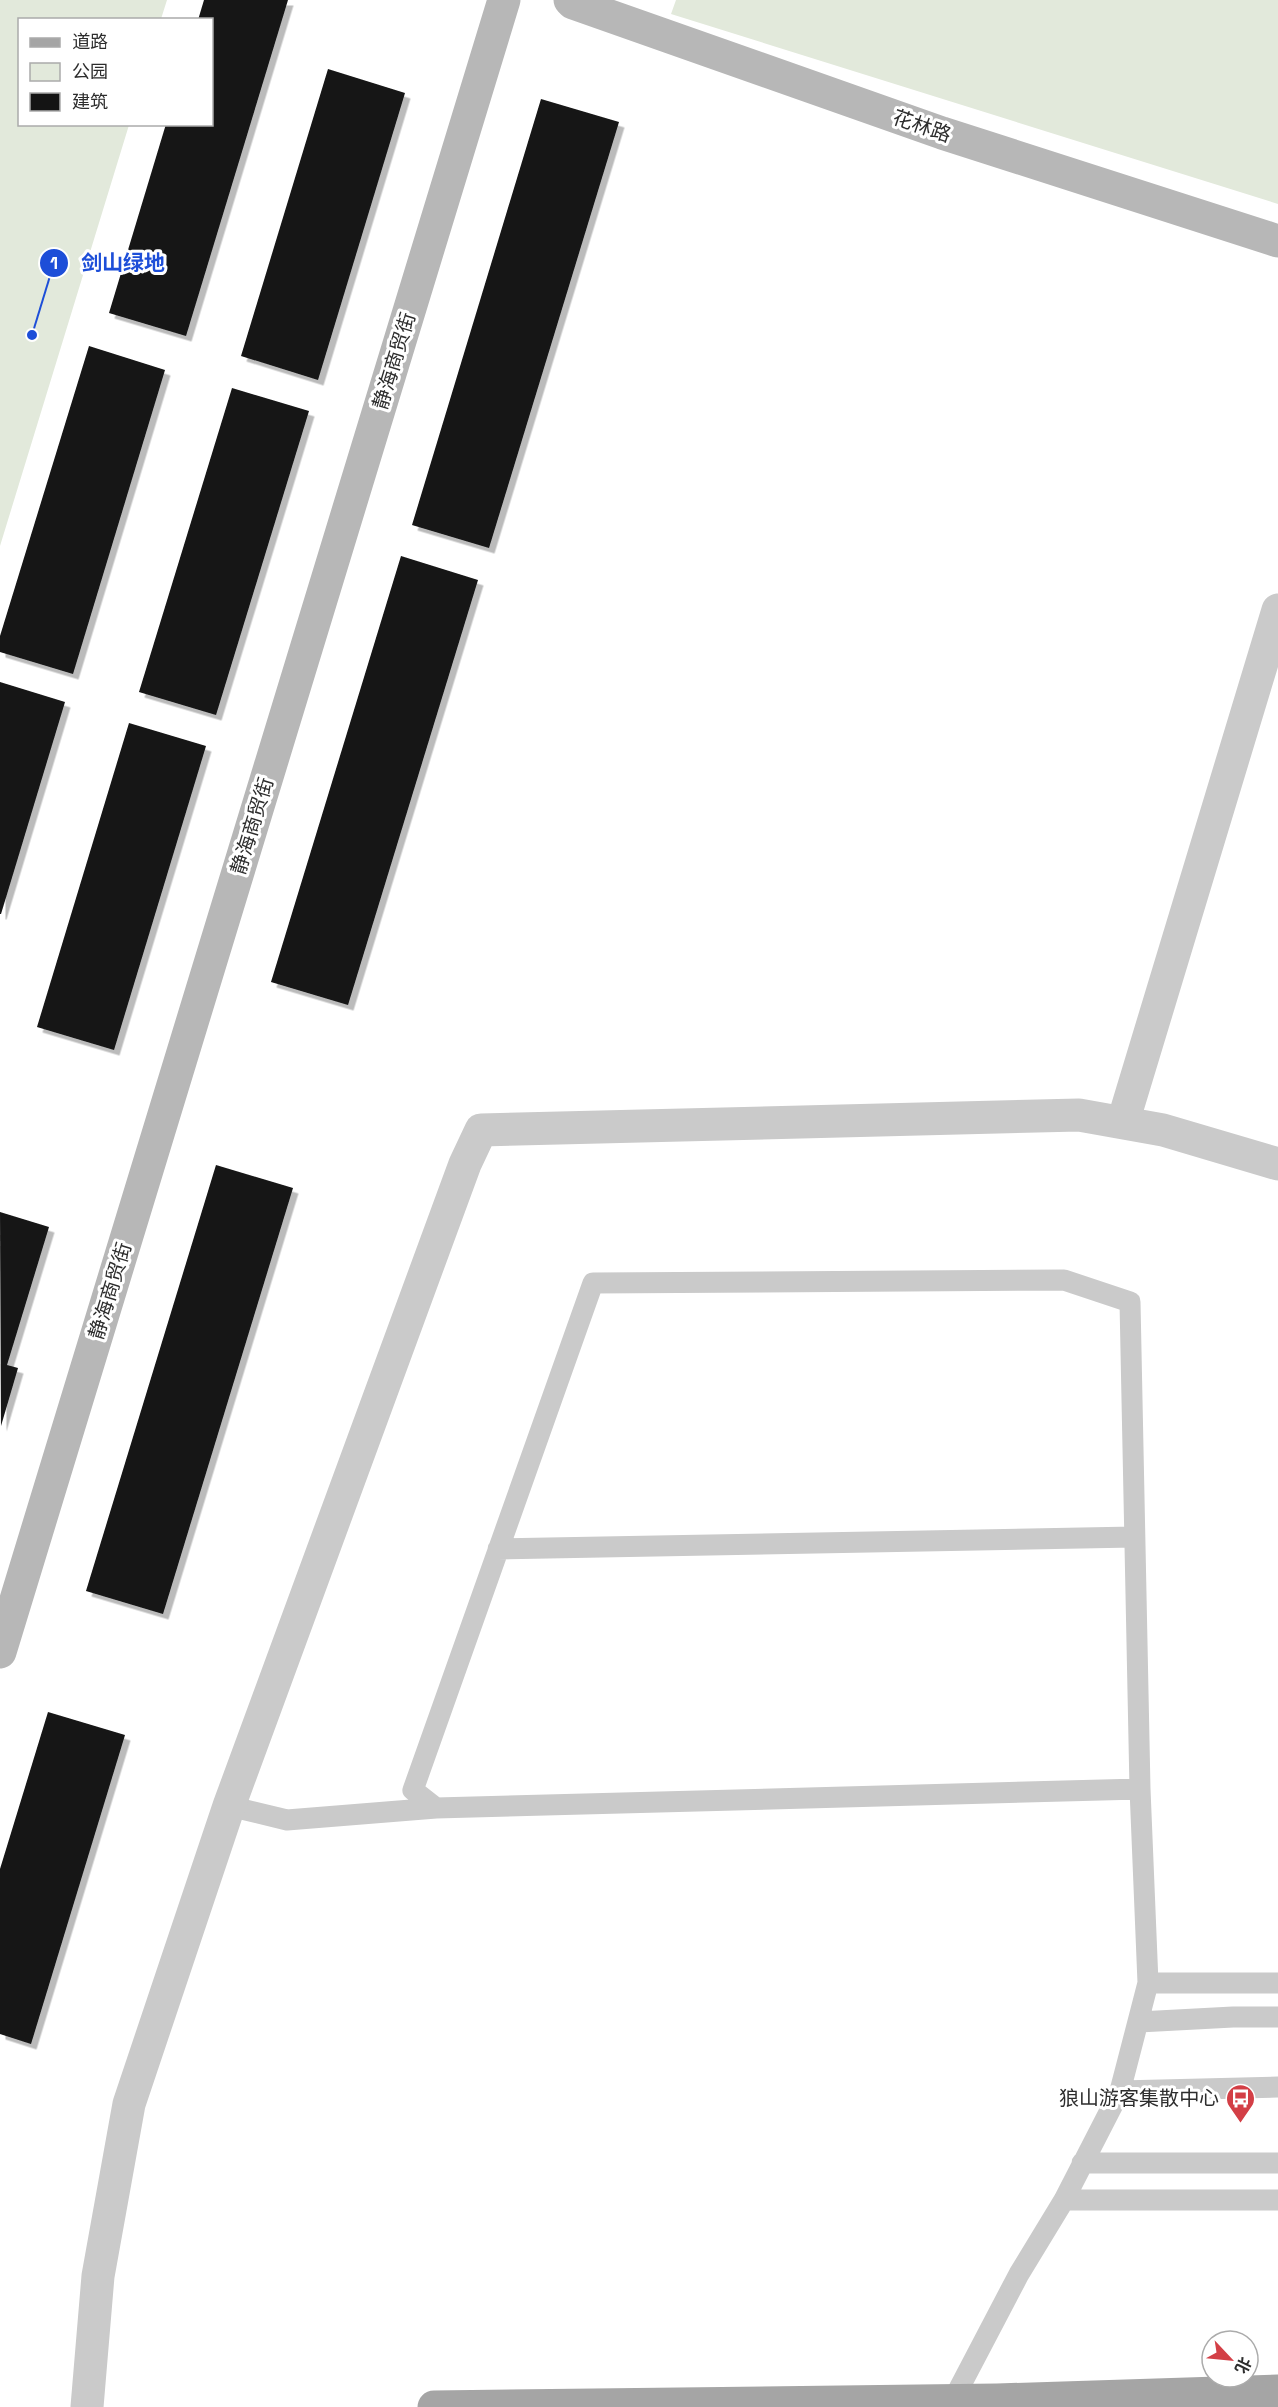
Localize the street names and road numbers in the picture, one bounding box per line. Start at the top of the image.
street label: 花林路 [889,104,955,148]
street label: 静海商贸街 [367,309,421,413]
street label: 静海商贸街 [225,774,279,878]
street label: 静海商贸街 [83,1239,137,1343]

